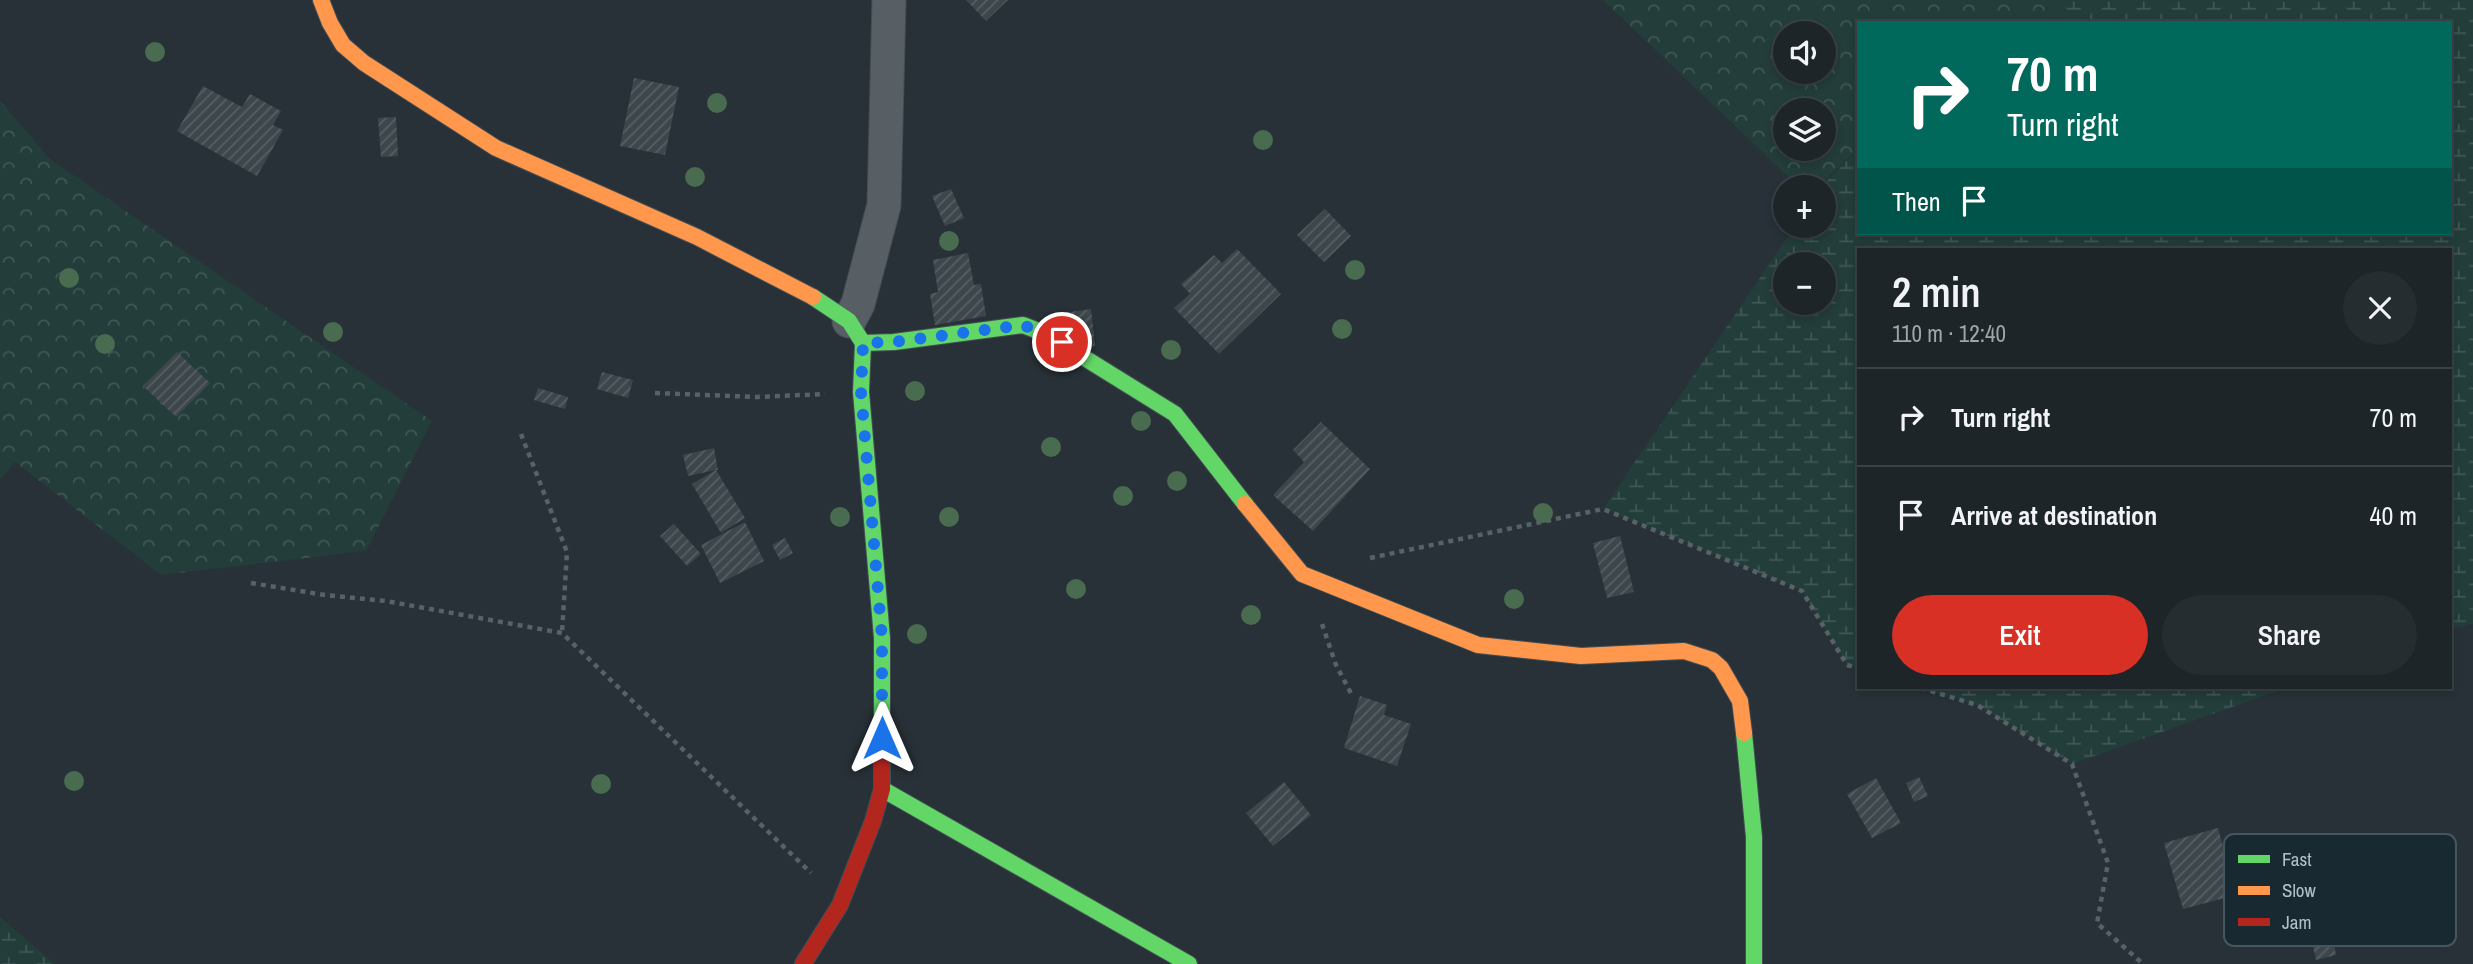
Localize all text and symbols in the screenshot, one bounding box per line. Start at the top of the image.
map controls [1773,21,1836,315]
button: sound [1773,21,1836,84]
text: 70 m [2007,40,2099,106]
icon: right [1892,49,1983,140]
button: layers [1773,98,1836,161]
text: Turn right [2007,103,2119,146]
button: + [1773,175,1836,238]
icon: arrive [1955,182,1993,220]
text: Then [1892,184,1941,219]
button: − [1773,252,1836,315]
text: 2 min [1892,264,1981,320]
button: close [2343,271,2417,345]
pin [1032,312,1092,372]
text: 110 m · 12:40 [1892,318,2006,349]
icon: arrive [1043,323,1081,361]
icon: right [1892,398,1930,436]
text: Turn right [1951,400,2050,435]
text: 70 m [2370,400,2417,435]
icon: arrive [1892,496,1930,534]
text: Arrive at destination [1951,498,2157,533]
text: 40 m [2370,498,2417,533]
button: Exit [1892,595,2148,675]
button: Share [2162,595,2417,675]
position arrow [845,701,919,775]
legend [2224,834,2456,946]
text: Fast [2282,846,2312,872]
text: Slow [2282,877,2317,903]
text: Jam [2282,909,2311,935]

